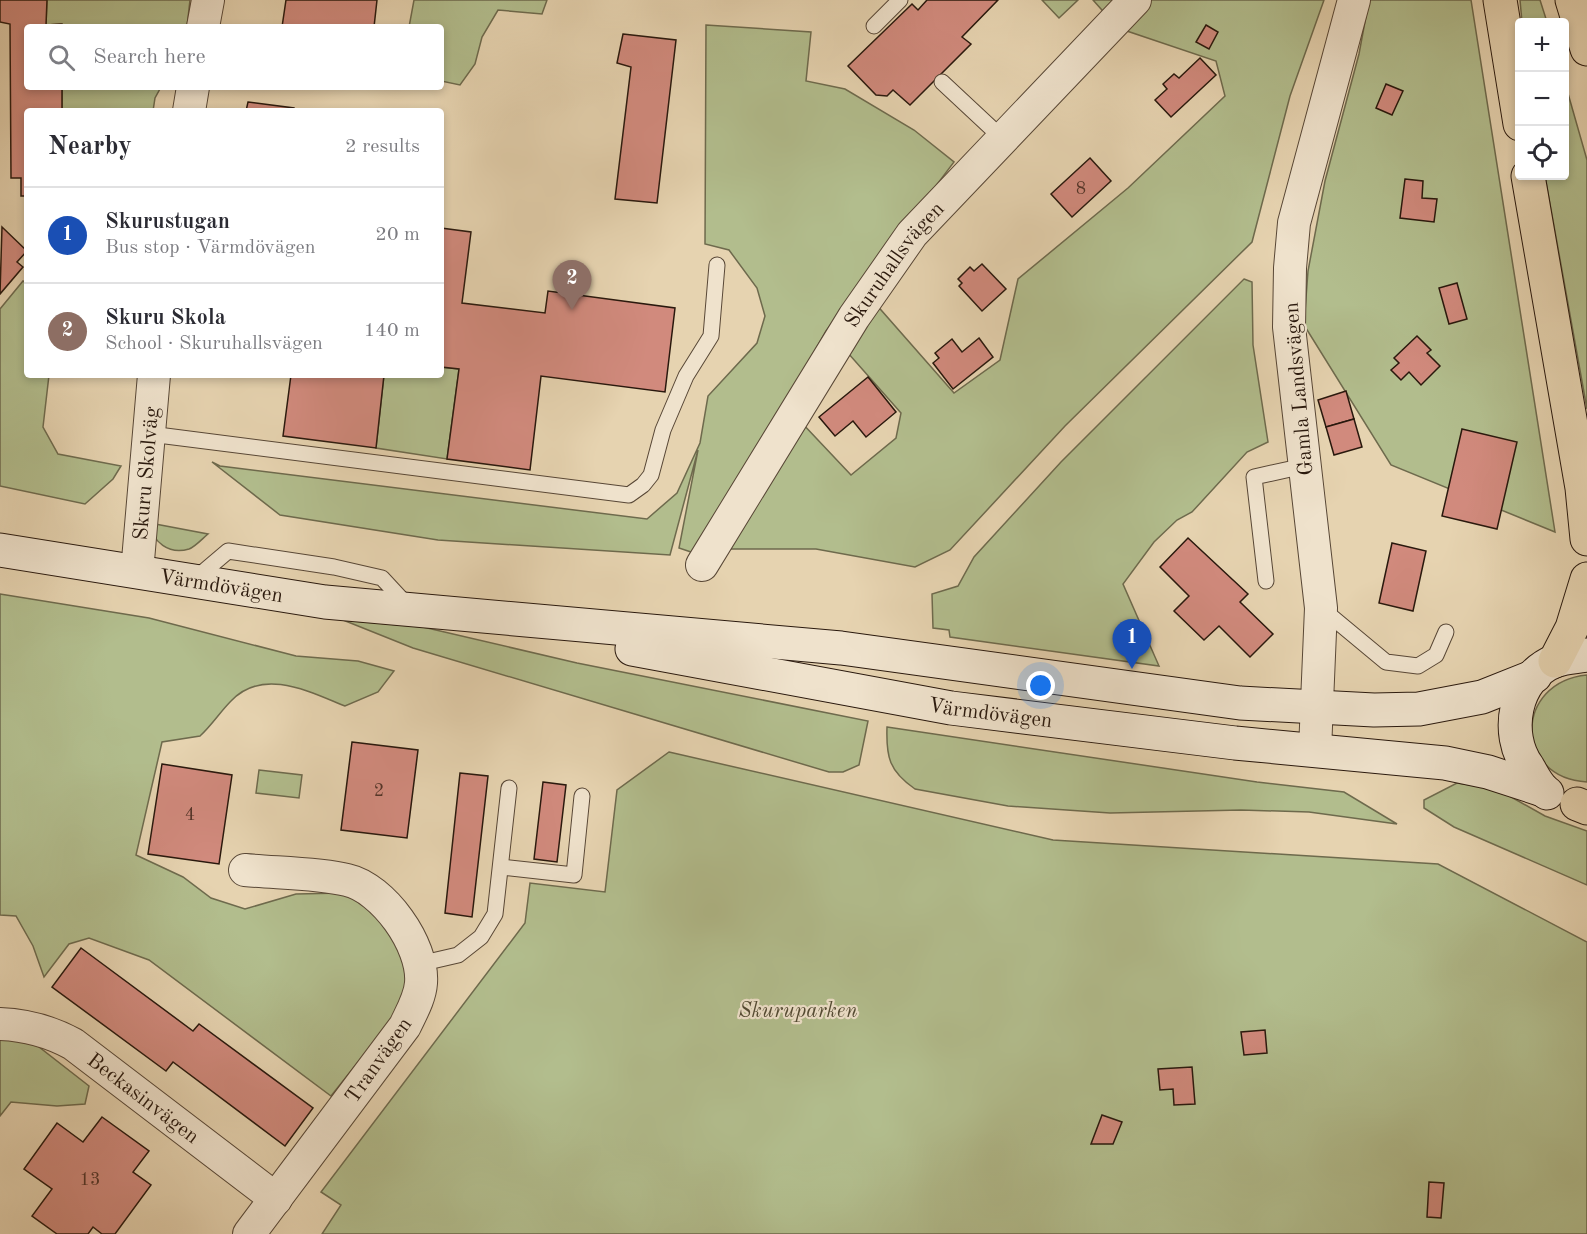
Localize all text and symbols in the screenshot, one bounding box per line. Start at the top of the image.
map controls [1515,18,1569,180]
button: + [1515,18,1569,72]
search box [24,24,444,90]
icon: search [45,41,78,74]
text: Search here [93,46,206,68]
button: − [1515,72,1569,126]
button: locate [1515,126,1569,180]
text: Nearby [48,134,132,160]
text: 2 results [345,137,420,157]
house number: 8 [1076,180,1086,198]
street label: Skuruhallsvägen [841,199,949,331]
text: Skurustugan [105,211,230,233]
text: 1 [62,225,73,245]
text: 20 m [375,225,420,245]
text: Bus stop · Värmdövägen [105,238,316,258]
pin: 2 [552,260,592,310]
street label: Gamla Landsvägen [1281,301,1318,476]
text: Skuru Skola [105,307,226,329]
text: 2 [62,321,73,341]
text: 140 m [364,321,420,341]
text: School · Skuruhallsvägen [105,334,323,354]
street label: Skuru Skolväg [131,405,163,541]
street label: Värmdövägen [158,567,284,607]
pin: 1 [1112,620,1152,669]
your location [1026,671,1055,700]
street label: Värmdövägen [926,695,1053,732]
house number: 2 [374,782,384,800]
house number: 4 [185,806,195,824]
park label: Skuruparken [739,1001,857,1022]
street label: Tranvägen [342,1014,416,1108]
street label: Beckasinvägen [83,1050,202,1148]
house number: 13 [80,1171,100,1189]

